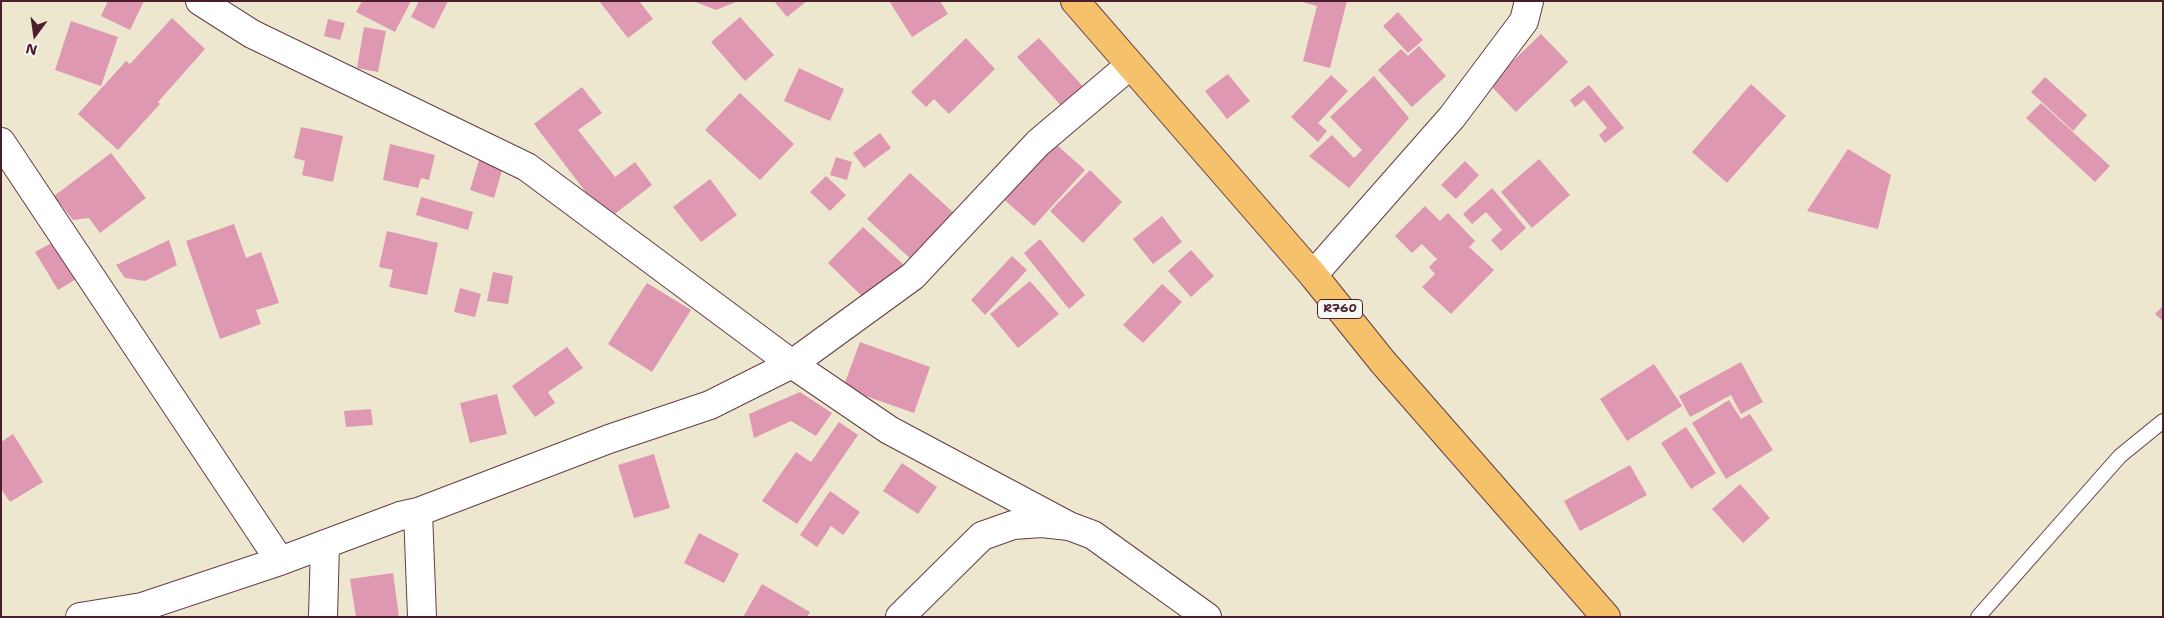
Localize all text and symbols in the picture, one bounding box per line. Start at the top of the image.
north arrow [10,10,60,60]
text: N [24,39,39,60]
road number: R760 [1318,300,1362,318]

